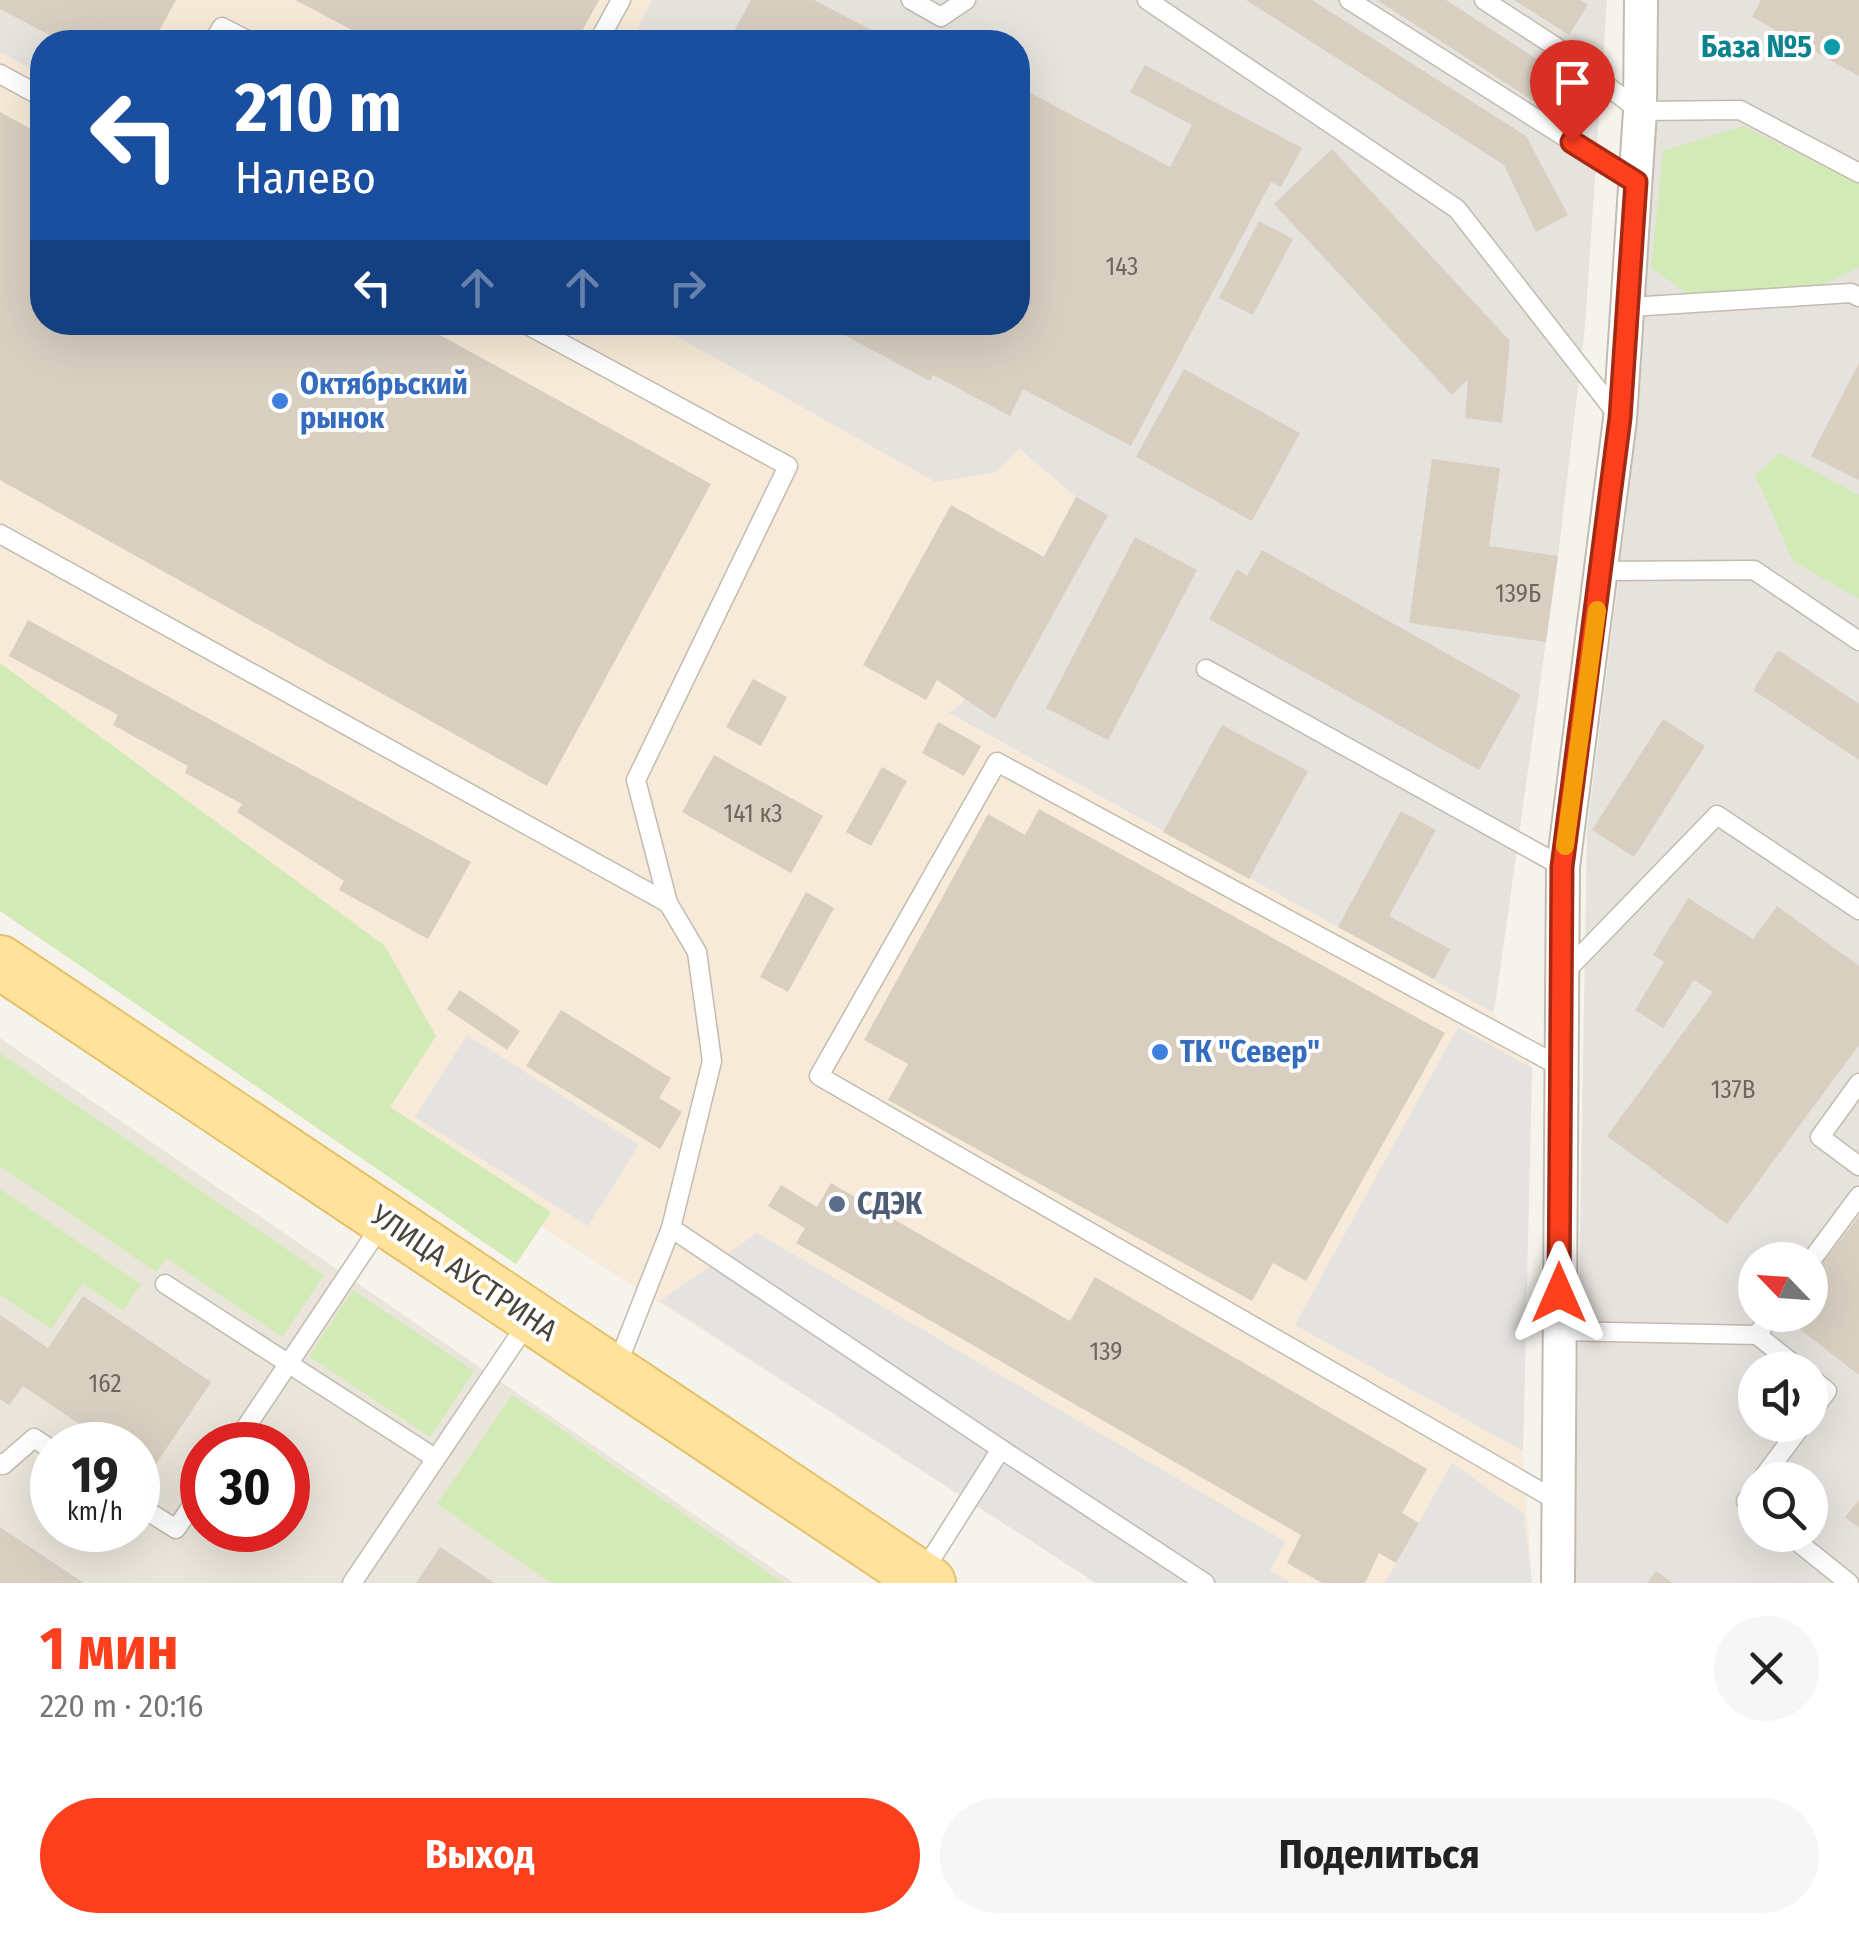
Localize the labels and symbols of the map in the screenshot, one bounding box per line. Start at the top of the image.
place label: База №5 [1701,29,1812,65]
marker: База №5 [1821,36,1843,58]
pin [1530,40,1615,143]
house number: 143 [1106,252,1138,282]
place label: Октябрьский рынок [300,366,468,436]
marker: Октябрьский рынок [269,390,291,412]
house number: 139Б [1495,579,1541,609]
house number: 141 к3 [723,799,783,829]
place label: ТК "Север" [1180,1034,1320,1070]
marker: ТК "Север" [1149,1041,1171,1063]
house number: 137В [1711,1075,1755,1105]
place label: СДЭК [857,1186,923,1222]
marker: СДЭК [826,1193,848,1215]
street label: УЛИЦА АУСТРИНА [363,1197,564,1349]
position arrow [1507,1241,1611,1345]
north arrow [1738,1242,1828,1332]
house number: 139 [1090,1337,1122,1367]
house number: 162 [89,1369,121,1399]
speed limit sign: 30 [180,1422,310,1552]

